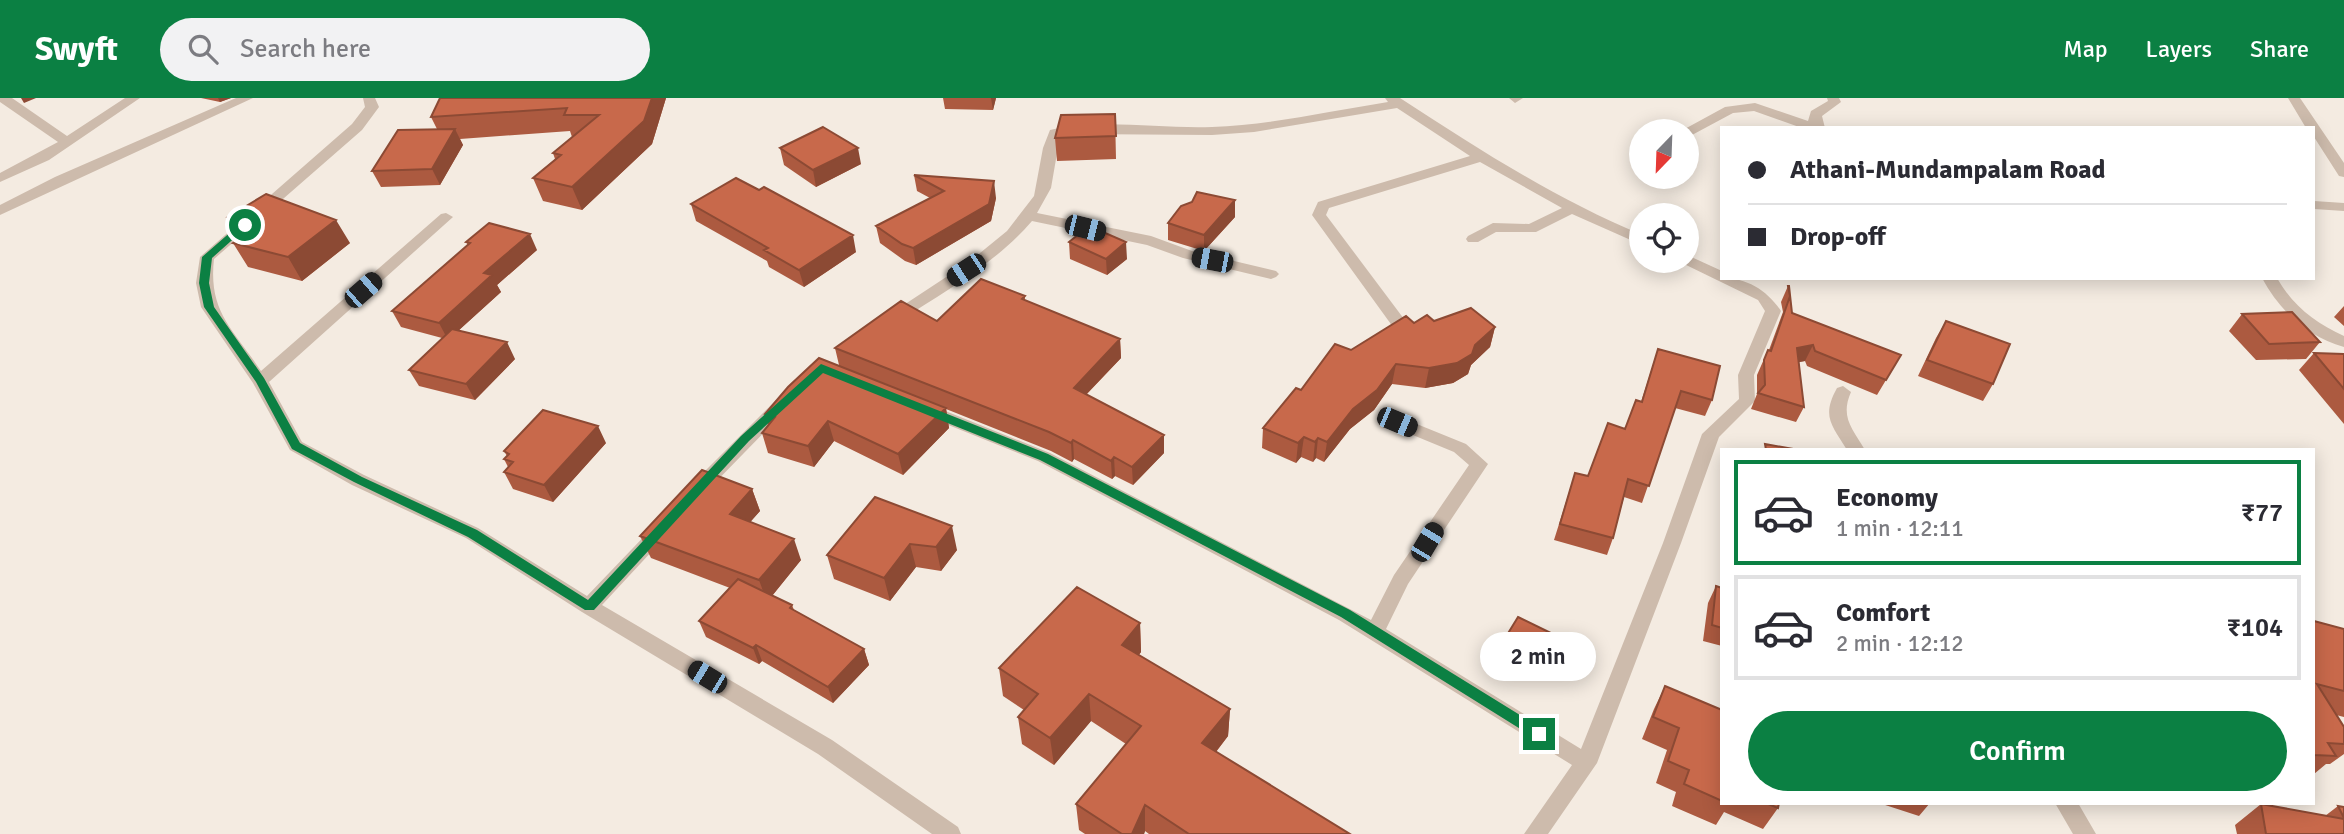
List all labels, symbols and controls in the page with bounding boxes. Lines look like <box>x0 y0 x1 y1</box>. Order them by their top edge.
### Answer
search box <box>160 18 650 81</box>
text: Swyft <box>35 29 118 70</box>
icon: search <box>184 30 222 68</box>
text: Search here <box>240 33 371 65</box>
text: Map <box>2063 34 2108 64</box>
text: Layers <box>2146 34 2212 64</box>
text: Share <box>2250 34 2309 64</box>
north arrow <box>1629 119 1699 189</box>
map controls <box>1629 119 1699 273</box>
text: Athani-Mundampalam Road <box>1790 154 2106 186</box>
button: locate <box>1629 203 1699 273</box>
route start <box>229 209 261 241</box>
car <box>1063 213 1108 243</box>
text: Drop-off <box>1790 221 1886 253</box>
car <box>1190 246 1235 274</box>
car <box>943 250 990 290</box>
car <box>341 268 386 312</box>
car <box>1374 404 1421 440</box>
icon: car <box>1752 481 1815 544</box>
text: Economy <box>1836 482 1938 514</box>
text: ₹77 <box>2241 497 2283 529</box>
text: 1 min · 12:11 <box>1836 514 1964 543</box>
car <box>1408 519 1447 565</box>
icon: car <box>1752 596 1815 659</box>
text: Comfort <box>1836 597 1930 629</box>
text: ₹104 <box>2227 612 2283 644</box>
text: 2 min · 12:12 <box>1836 629 1964 658</box>
callout: 2 min <box>1481 632 1597 682</box>
text: 2 min <box>1510 642 1566 671</box>
car <box>684 657 731 697</box>
button: Confirm <box>1748 711 2287 791</box>
route end <box>1523 718 1555 750</box>

